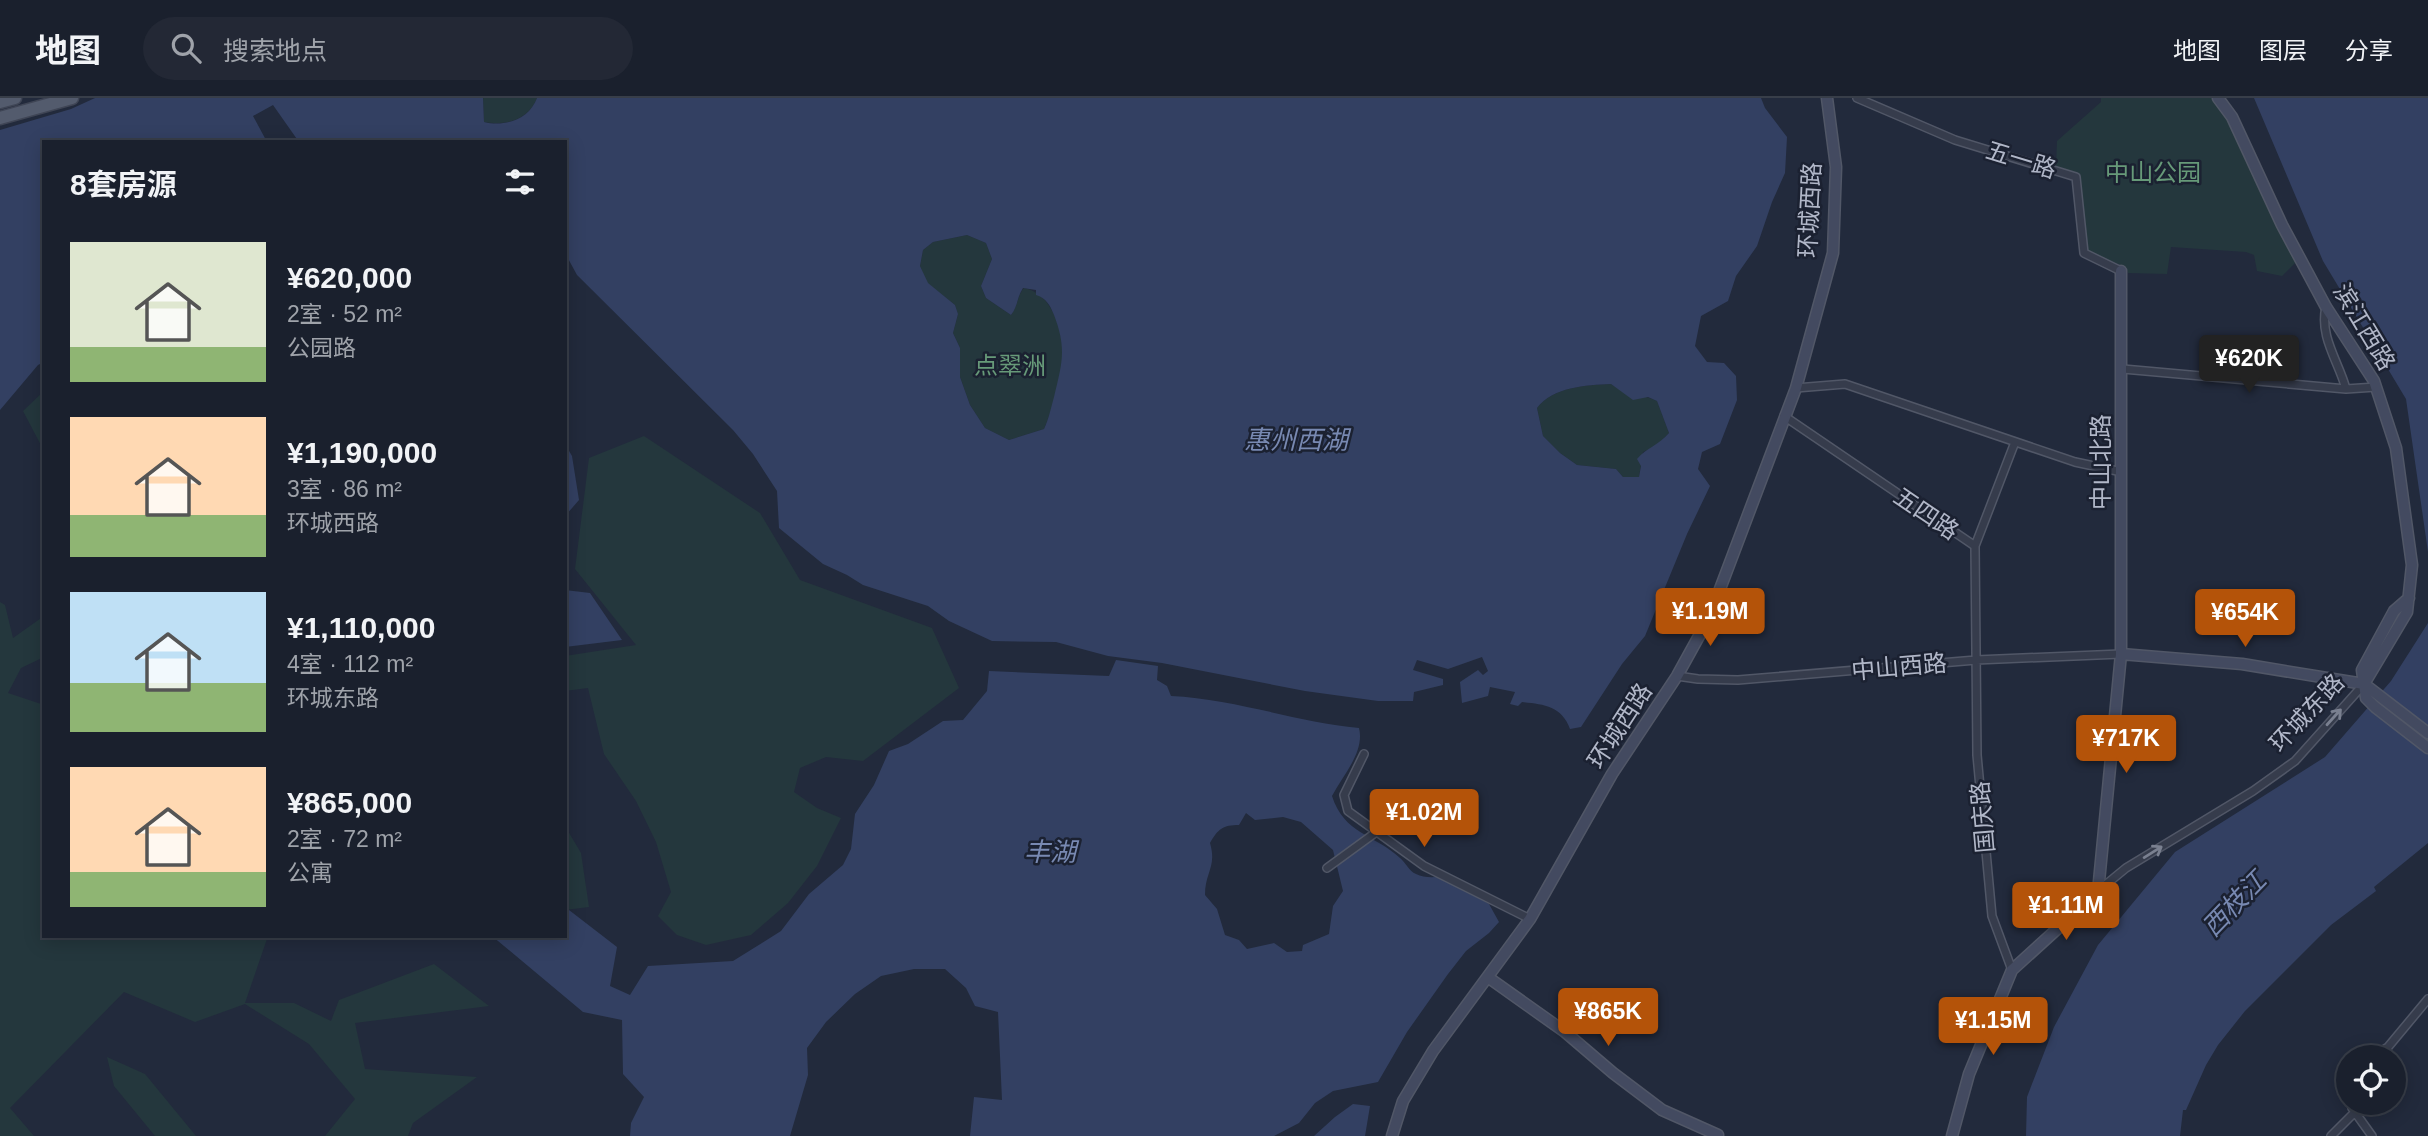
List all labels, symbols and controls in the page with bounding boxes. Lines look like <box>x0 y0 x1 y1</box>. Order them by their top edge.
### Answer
search box <box>143 17 633 80</box>
icon: search <box>167 29 205 67</box>
text: 地图 <box>35 32 101 69</box>
text: 搜索地点 <box>223 36 327 66</box>
text: 地图 <box>2173 37 2221 64</box>
text: 图层 <box>2259 37 2307 64</box>
text: 分享 <box>2345 37 2393 64</box>
street label: 五一路 <box>1983 136 2060 183</box>
park label: 中山公园 <box>2105 159 2201 186</box>
street label: 环城西路 <box>1794 161 1825 259</box>
icon: filters <box>501 163 539 201</box>
text: 8套房源 <box>70 168 177 201</box>
text: ¥620,000 <box>287 261 412 294</box>
icon: home <box>126 270 210 354</box>
street label: 滨江西路 <box>2328 279 2401 375</box>
text: 2室 · 52 m² <box>287 301 402 327</box>
text: 公园路 <box>287 335 356 361</box>
pin: ¥620K <box>2200 336 2298 395</box>
text: ¥620K <box>2215 345 2283 371</box>
park label: 点翠洲 <box>974 352 1046 379</box>
street label: 中山北路 <box>2087 414 2114 510</box>
water label: 惠州西湖 <box>1244 425 1352 455</box>
text: ¥1,190,000 <box>287 436 437 469</box>
icon: home <box>126 445 210 529</box>
text: 3室 · 86 m² <box>287 476 402 502</box>
street label: 五四路 <box>1889 482 1964 545</box>
text: 环城西路 <box>287 510 379 536</box>
pin: ¥1.19M <box>1653 588 1767 648</box>
pin: ¥654K <box>2196 589 2294 649</box>
text: ¥1.19M <box>1672 598 1748 624</box>
text: ¥654K <box>2211 599 2279 625</box>
text: ¥1,110,000 <box>287 611 436 644</box>
icon: home <box>126 620 210 704</box>
street label: 中山西路 <box>1850 649 1948 684</box>
text: 4室 · 112 m² <box>287 651 413 677</box>
street label: 环城东路 <box>2264 668 2349 757</box>
street label: 环城西路 <box>1582 678 1657 773</box>
text: 环城东路 <box>287 685 379 711</box>
one-way arrow <box>2326 709 2342 727</box>
pin: ¥717K <box>2077 716 2175 775</box>
text: ¥717K <box>2092 725 2160 751</box>
street label: 国庆路 <box>1966 780 1999 854</box>
text: ¥865,000 <box>287 786 412 819</box>
pin: ¥1.02M <box>1367 790 1481 849</box>
icon: home <box>126 795 210 879</box>
text: ¥1.02M <box>1386 799 1462 825</box>
text: 2室 · 72 m² <box>287 826 402 852</box>
water label: 丰湖 <box>1024 837 1080 867</box>
one-way arrow <box>2142 844 2162 858</box>
text: 公寓 <box>287 860 333 886</box>
water label: 西枝江 <box>2196 863 2274 942</box>
pin: ¥1.11M <box>2009 882 2123 942</box>
text: ¥1.11M <box>2028 892 2104 918</box>
pin: ¥865K <box>1559 988 1657 1048</box>
text: ¥865K <box>1574 998 1642 1024</box>
pin: ¥1.15M <box>1936 998 2050 1057</box>
text: ¥1.15M <box>1955 1007 2031 1033</box>
map controls <box>2336 1045 2406 1115</box>
button: locate <box>2336 1045 2406 1115</box>

